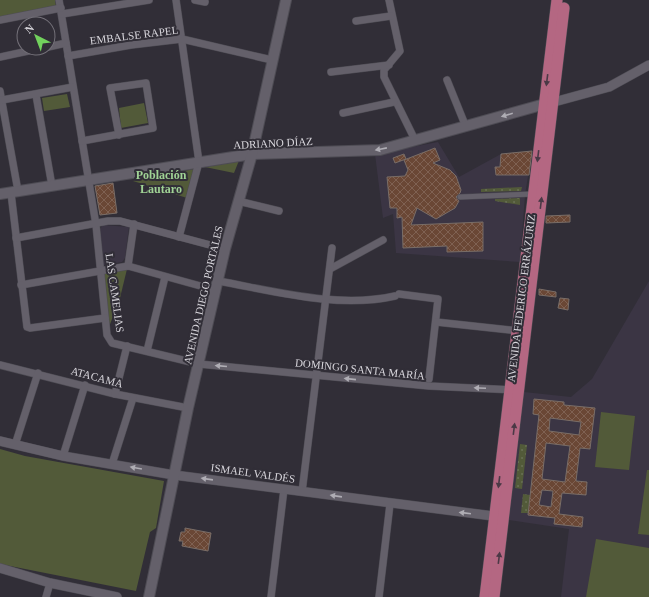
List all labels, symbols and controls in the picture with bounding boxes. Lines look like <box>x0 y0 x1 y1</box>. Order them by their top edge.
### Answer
north arrow <box>16 16 56 56</box>
text: N <box>22 21 36 36</box>
street label: EMBALSE RAPEL <box>89 24 179 46</box>
one-way arrow <box>544 74 550 86</box>
one-way arrow <box>500 112 512 118</box>
street label: ADRIANO DÍAZ <box>233 135 313 151</box>
one-way arrow <box>375 146 387 152</box>
one-way arrow <box>535 149 541 162</box>
district label: Población Lautaro <box>136 168 187 196</box>
one-way arrow <box>538 197 545 209</box>
street label: AVENIDA FEDERICO ERRÁZURIZ <box>505 213 537 383</box>
street label: AVENIDA DIEGO PORTALES <box>181 225 225 365</box>
street label: LAS CAMELIAS <box>104 253 126 333</box>
street label: DOMINGO SANTA MARÍA <box>294 356 426 382</box>
one-way arrow <box>215 363 227 370</box>
street label: ATACAMA <box>70 364 124 390</box>
one-way arrow <box>344 375 356 382</box>
one-way arrow <box>474 385 486 392</box>
one-way arrow <box>511 423 518 435</box>
street label: ISMAEL VALDÉS <box>210 461 296 485</box>
one-way arrow <box>130 465 142 471</box>
one-way arrow <box>201 476 213 482</box>
one-way arrow <box>496 476 502 488</box>
one-way arrow <box>330 493 342 499</box>
one-way arrow <box>459 510 471 516</box>
one-way arrow <box>496 552 502 564</box>

